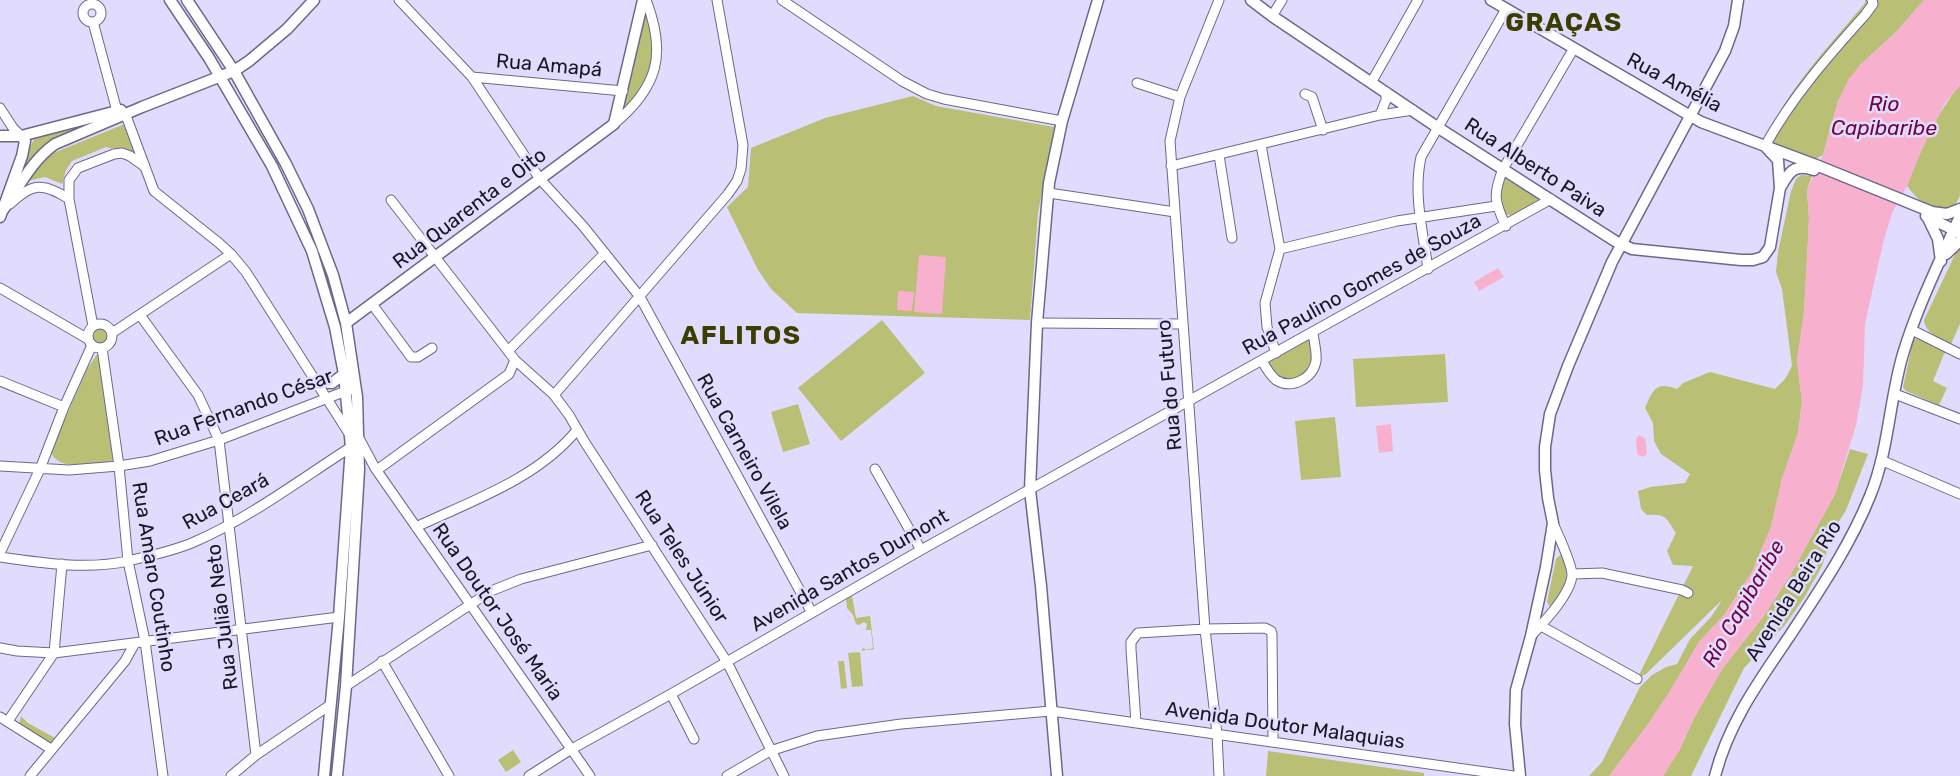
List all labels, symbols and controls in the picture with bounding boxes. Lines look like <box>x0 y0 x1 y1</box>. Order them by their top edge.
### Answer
district label: GRAÇAS <box>1505 7 1623 39</box>
street label: Rua Amélia <box>1622 48 1726 118</box>
street label: Rua Amapá <box>495 49 603 83</box>
water label: Rio Capibaribe <box>1831 92 1937 142</box>
street label: Rua Alberto Paiva <box>1459 113 1611 223</box>
street label: Rua Quarenta e Oito <box>389 144 551 274</box>
street label: Rua Paulino Gomes de Souza <box>1238 209 1486 361</box>
street label: Rua do Futuro <box>1152 318 1188 452</box>
district label: AFLITOS <box>681 320 801 352</box>
street label: Rua Fernando César <box>151 365 337 451</box>
street label: Rua Carneiro Vilela <box>691 370 797 534</box>
street label: Rua Ceará <box>179 468 273 536</box>
street label: Rua Amaro Coutinho <box>126 480 180 674</box>
street label: Rua Teles Júnior <box>629 486 733 628</box>
street label: Avenida Santos Dumont <box>747 505 953 637</box>
street label: Avenida Beira Rio <box>1741 516 1847 666</box>
street label: Rua Doutor José Maria <box>427 519 567 705</box>
water label: Rio Capibaribe <box>1698 536 1790 672</box>
street label: Rua Julião Neto <box>202 542 244 692</box>
street label: Avenida Doutor Malaquias <box>1164 697 1406 755</box>

